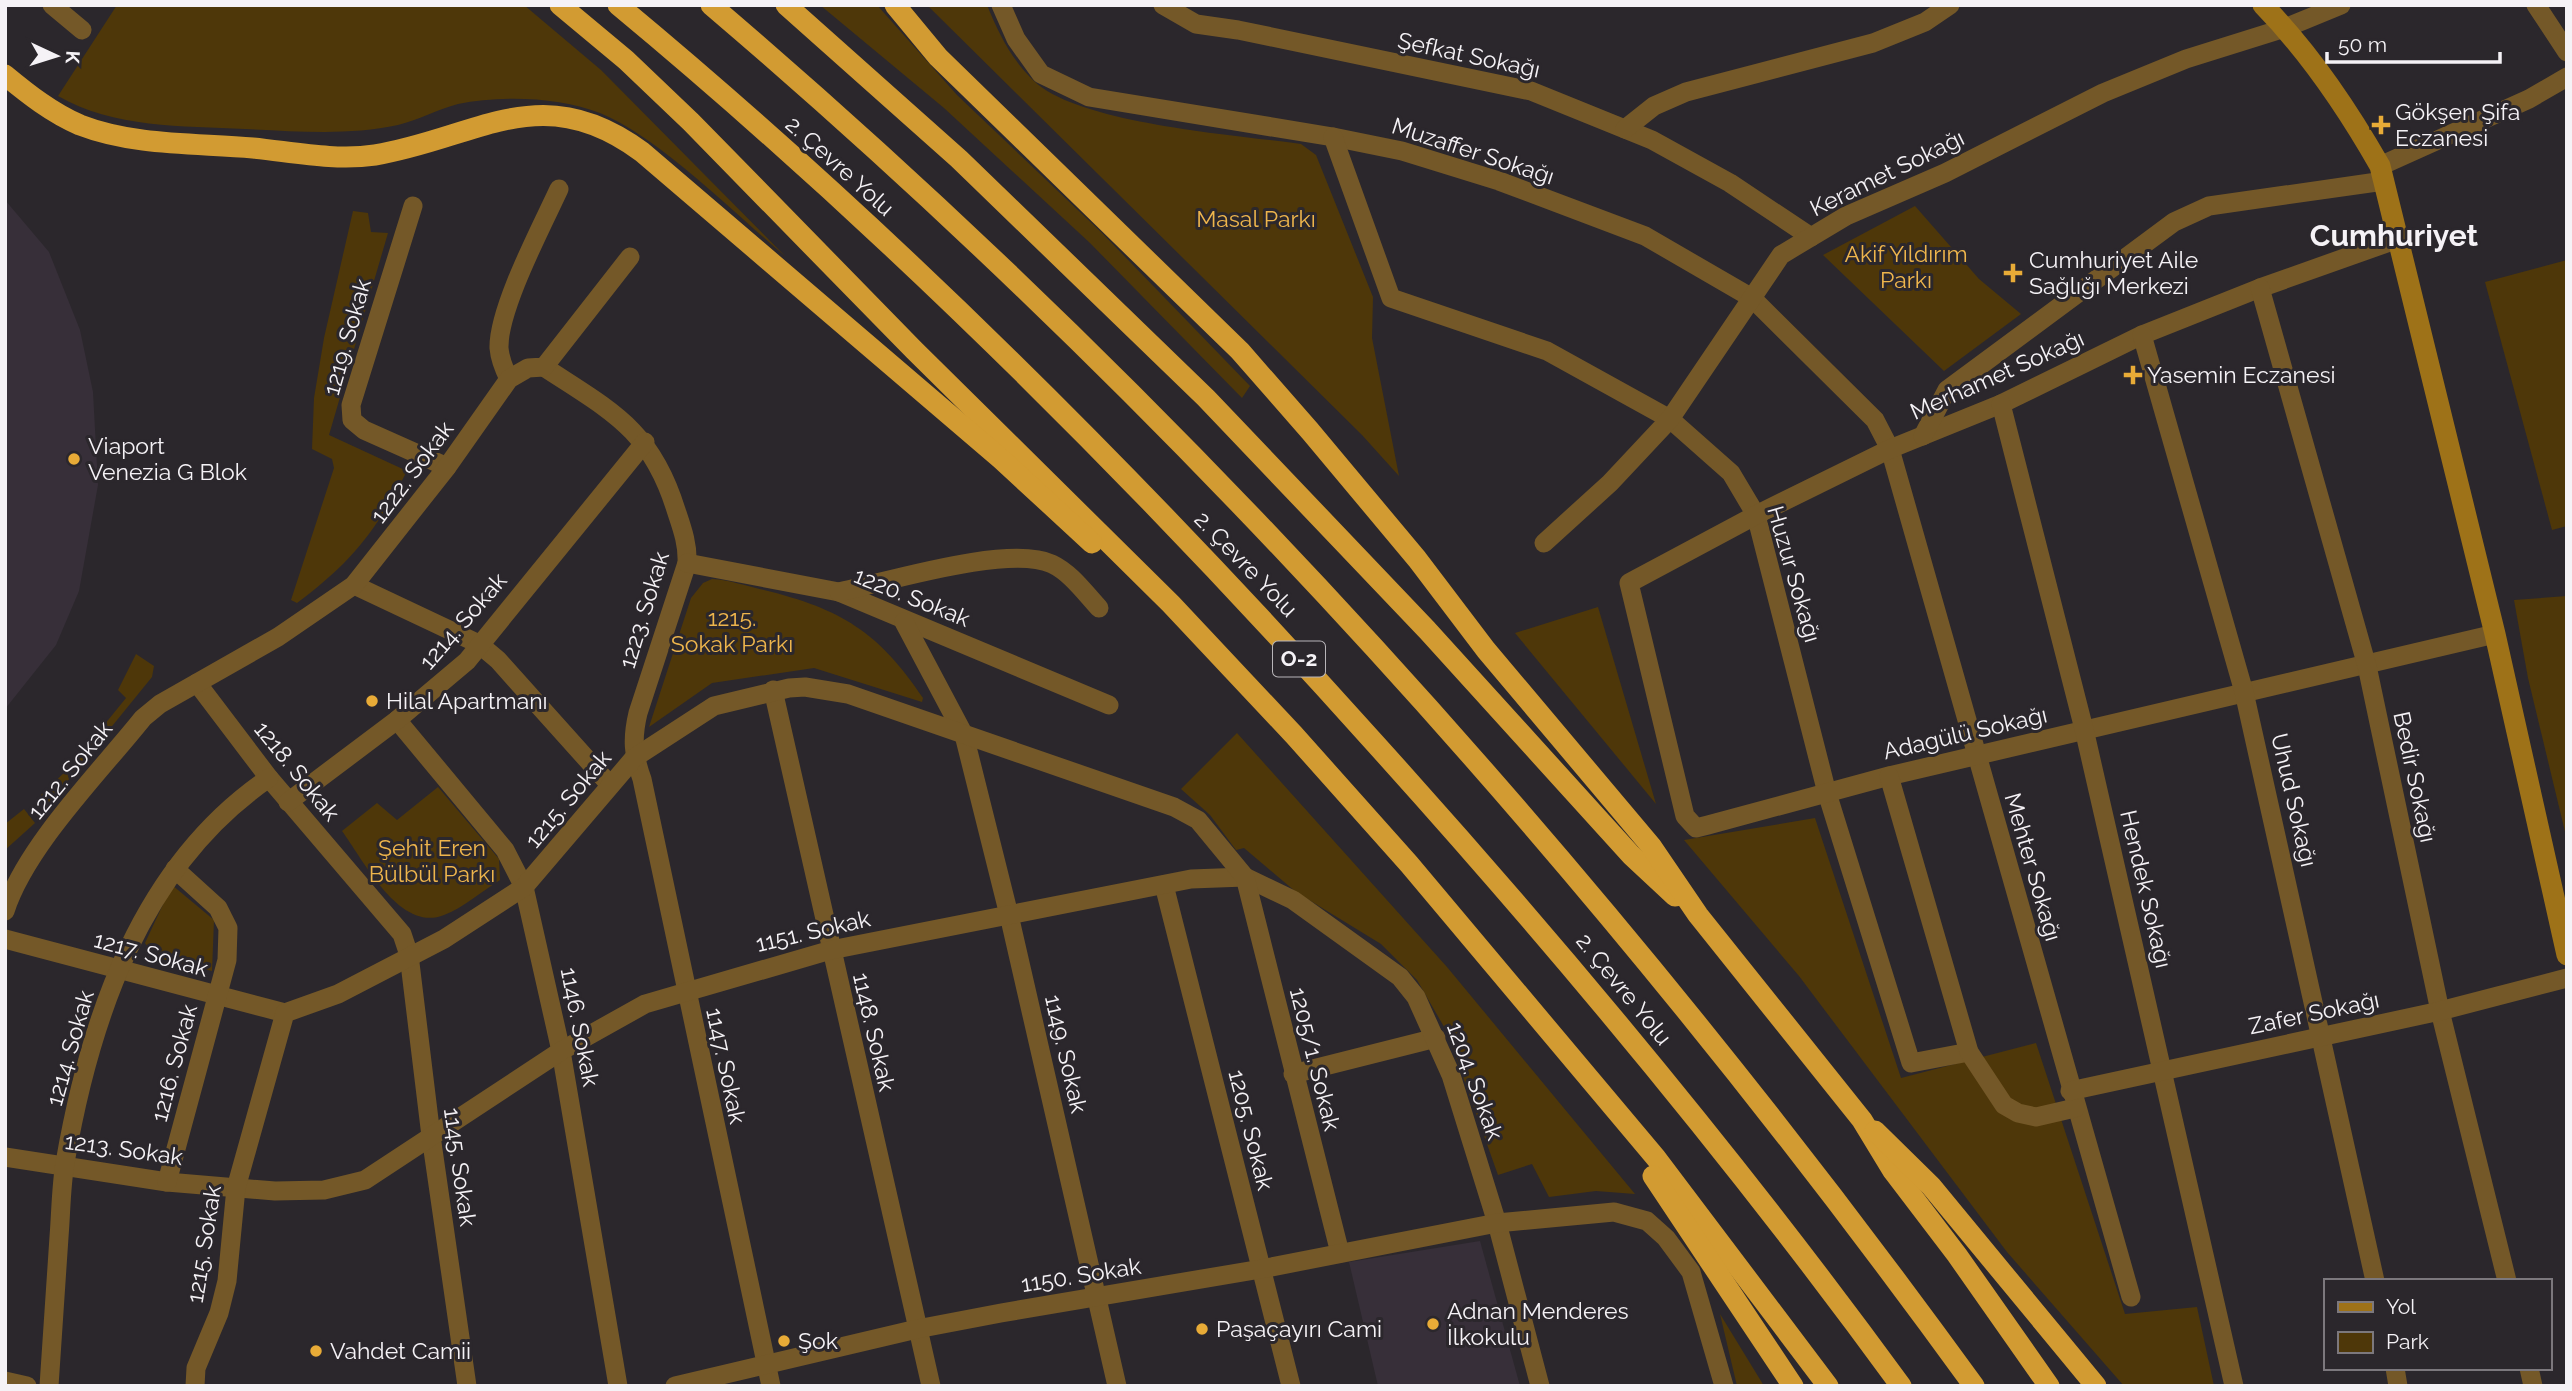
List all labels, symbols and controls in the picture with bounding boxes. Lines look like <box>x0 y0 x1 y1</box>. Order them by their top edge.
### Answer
north arrow <box>21 21 91 91</box>
scale bar <box>2327 21 2500 65</box>
street label: Şefkat Sokağı <box>1396 26 1543 83</box>
text: 50 m <box>2338 32 2387 57</box>
text: K <box>62 50 84 65</box>
place label: Gökşen Şifa Eczanesi <box>2395 98 2520 151</box>
street label: 2. Çevre Yolu <box>781 110 900 221</box>
street label: Muzaffer Sokağı <box>1389 112 1558 189</box>
marker: Gökşen Şifa Eczanesi <box>2373 117 2389 133</box>
street label: Keramet Sokağı <box>1805 124 1968 221</box>
park label: Masal Parkı <box>1196 205 1316 232</box>
district label: Cumhuriyet <box>2310 218 2479 253</box>
park label: Akif Yıldırım Parkı <box>1844 240 1968 293</box>
place label: Cumhuriyet Aile Sağlığı Merkezi <box>2029 246 2198 299</box>
marker: Cumhuriyet Aile Sağlığı Merkezi <box>2003 263 2023 283</box>
street label: 1219. Sokak <box>317 276 376 398</box>
street label: Merhamet Sokağı <box>1906 324 2088 425</box>
place label: Yasemin Eczanesi <box>2147 361 2336 388</box>
marker: Yasemin Eczanesi <box>2125 367 2141 383</box>
street label: 1222. Sokak <box>365 415 459 528</box>
place label: Viaport Venezia G Blok <box>88 432 247 485</box>
marker: Viaport Venezia G Blok <box>66 451 82 467</box>
street label: Huzur Sokağı <box>1762 503 1827 645</box>
street label: 2. Çevre Yolu <box>1189 505 1303 622</box>
street label: 1223. Sokak <box>613 548 674 672</box>
street label: 1220. Sokak <box>850 561 974 632</box>
street label: 1214. Sokak <box>413 567 512 674</box>
park label: 1215. Sokak Parkı <box>671 604 793 657</box>
road number: O-2 <box>1273 642 1325 676</box>
place label: Hilal Apartmanı <box>386 687 548 714</box>
marker: Hilal Apartmanı <box>364 693 380 709</box>
street label: Adagülü Sokağı <box>1880 701 2049 764</box>
street label: Bedir Sokağı <box>2388 709 2443 845</box>
street label: 1212. Sokak <box>22 715 117 824</box>
street label: 1218. Sokak <box>249 716 346 826</box>
street label: Uhud Sokağı <box>2266 731 2323 869</box>
street label: 1215. Sokak <box>519 744 616 853</box>
street label: Mehter Sokağı <box>1999 790 2068 944</box>
street label: Hendek Sokağı <box>2115 807 2178 970</box>
park label: Şehit Eren Bülbül Parkı <box>369 834 495 887</box>
street label: 1151. Sokak <box>753 904 873 957</box>
street label: 1217. Sokak <box>91 925 211 982</box>
street label: 2. Çevre Yolu <box>1571 927 1678 1050</box>
street label: 1146. Sokak <box>556 965 605 1089</box>
street label: 1148. Sokak <box>848 970 901 1094</box>
street label: 1205/1. Sokak <box>1285 985 1346 1133</box>
street label: Zafer Sokağı <box>2246 986 2382 1039</box>
street label: 1214. Sokak <box>40 987 99 1109</box>
street label: 1149. Sokak <box>1040 992 1093 1116</box>
street label: 1216. Sokak <box>145 1001 202 1124</box>
street label: 1147. Sokak <box>701 1006 752 1126</box>
street label: 1204. Sokak <box>1442 1018 1509 1143</box>
street label: 1205. Sokak <box>1223 1067 1279 1193</box>
street label: 1145. Sokak <box>439 1106 482 1228</box>
street label: 1213. Sokak <box>63 1127 185 1170</box>
street label: 1215. Sokak <box>181 1183 226 1305</box>
street label: 1150. Sokak <box>1019 1252 1143 1297</box>
legend <box>2324 1279 2551 1370</box>
text: Yol <box>2386 1294 2416 1319</box>
place label: Adnan Menderes İlkokulu <box>1447 1297 1629 1350</box>
place label: Paşaçayırı Cami <box>1216 1315 1382 1342</box>
marker: Adnan Menderes İlkokulu <box>1425 1316 1441 1332</box>
marker: Paşaçayırı Cami <box>1194 1321 1210 1337</box>
place label: Şok <box>798 1327 838 1354</box>
text: Park <box>2386 1329 2429 1354</box>
marker: Şok <box>776 1333 792 1349</box>
place label: Vahdet Camii <box>330 1337 471 1364</box>
marker: Vahdet Camii <box>308 1343 324 1359</box>

